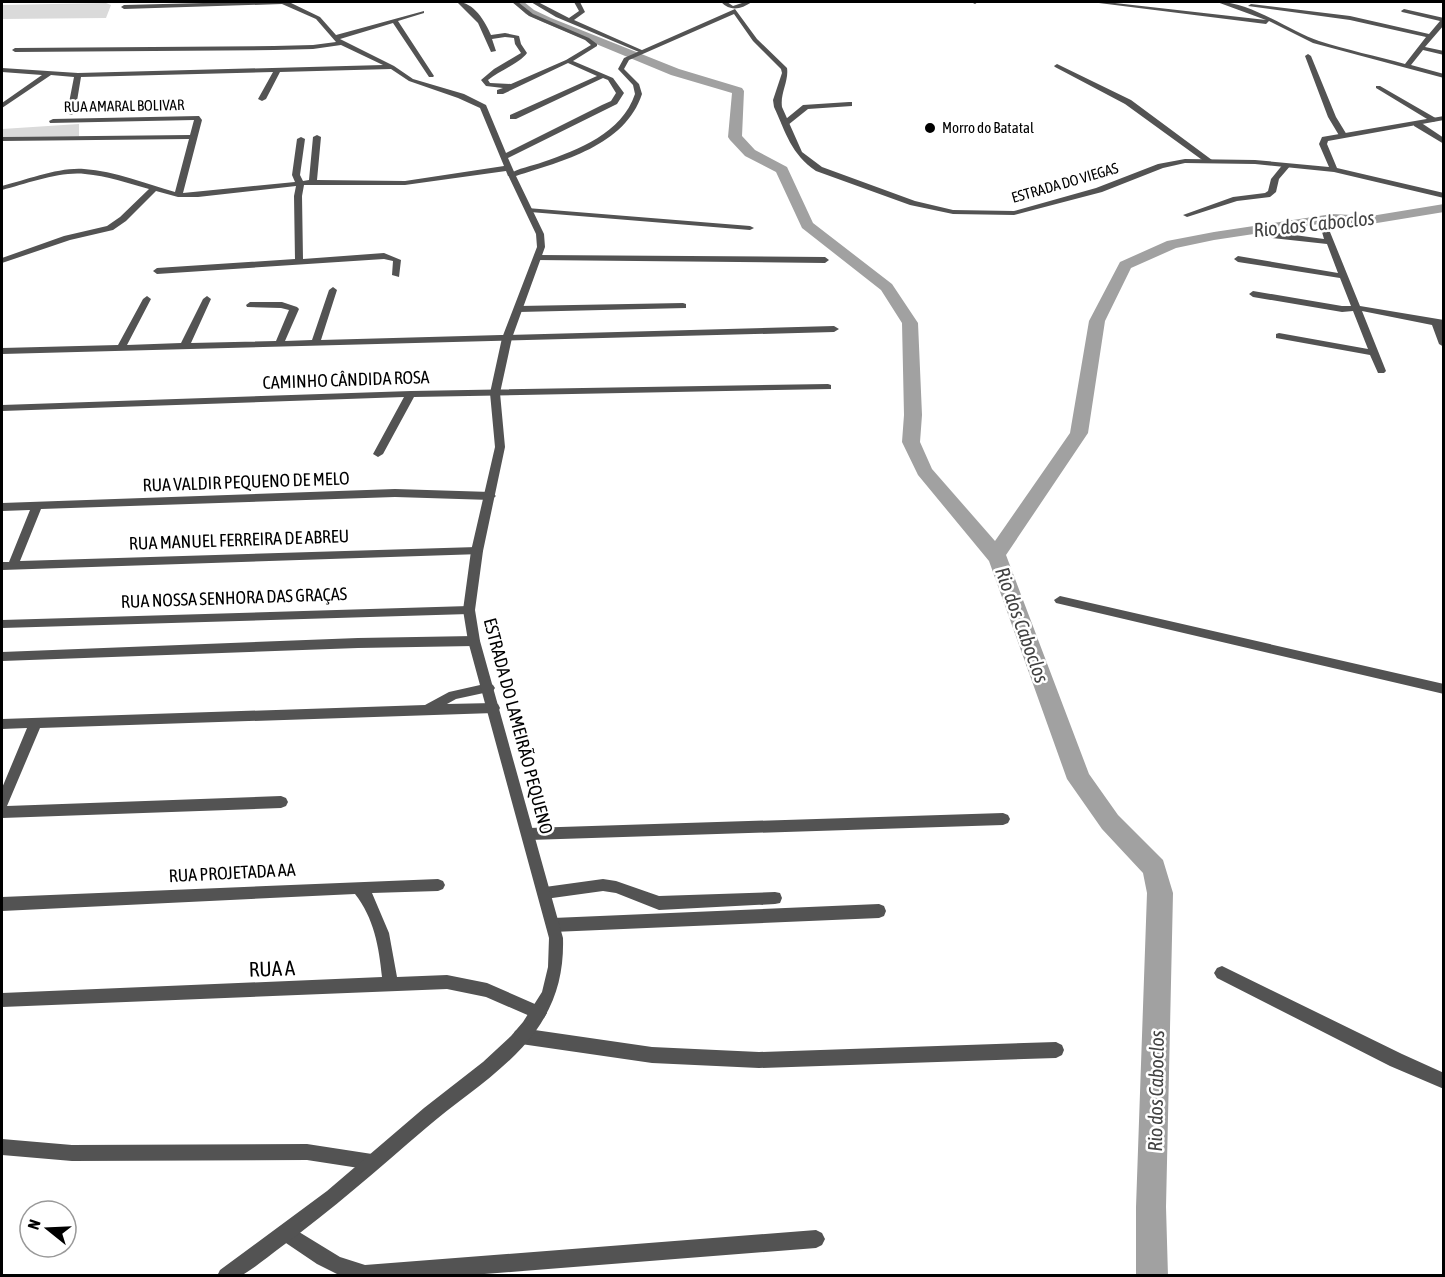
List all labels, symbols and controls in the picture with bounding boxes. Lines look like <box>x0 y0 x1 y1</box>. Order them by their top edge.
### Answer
street label: RUA AMARAL BOLIVAR <box>64 96 185 115</box>
place label: Morro do Batatal <box>942 119 1034 136</box>
marker: Morro do Batatal <box>923 121 937 135</box>
street label: ESTRADA DO VIEGAS <box>1009 159 1120 206</box>
water label: Rio dos Caboclos <box>1252 206 1376 241</box>
street label: CAMINHO CÂNDIDA ROSA <box>262 366 430 393</box>
street label: RUA VALDIR PEQUENO DE MELO <box>142 467 350 496</box>
street label: RUA MANUEL FERREIRA DE ABREU <box>128 525 350 554</box>
water label: Rio dos Caboclos <box>991 564 1054 686</box>
street label: RUA NOSSA SENHORA DAS GRAÇAS <box>121 583 348 612</box>
street label: ESTRADA DO LAMEIRÃO PEQUENO <box>480 616 557 836</box>
street label: RUA PROJETADA AA <box>168 859 296 886</box>
street label: RUA A <box>248 955 296 981</box>
water label: Rio dos Caboclos <box>1143 1030 1168 1152</box>
north arrow <box>18 1199 78 1259</box>
text: N <box>24 1217 44 1232</box>

